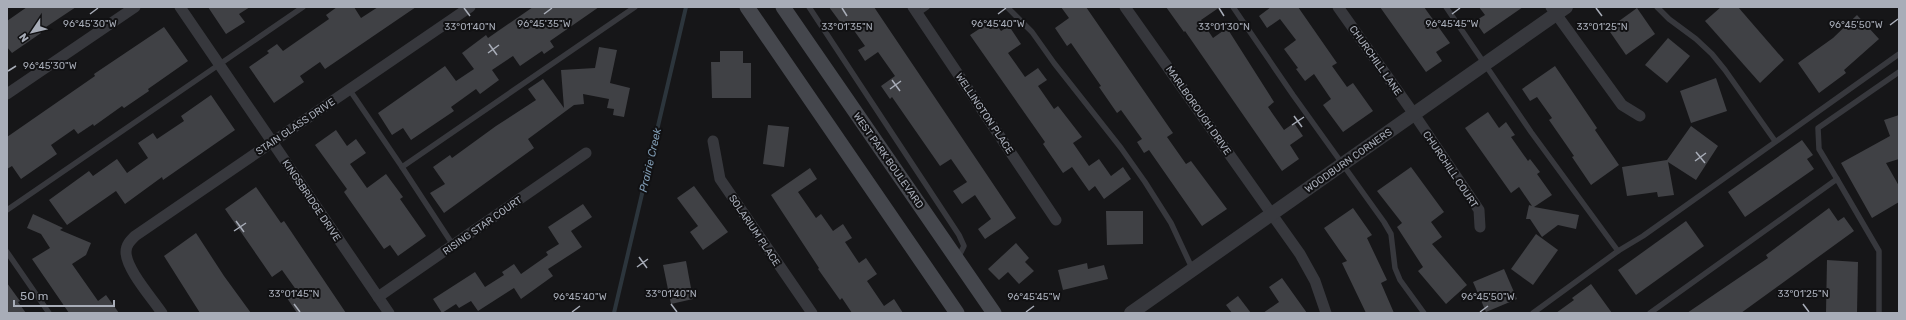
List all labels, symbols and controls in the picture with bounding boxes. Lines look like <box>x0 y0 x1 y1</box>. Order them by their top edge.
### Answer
north arrow <box>12 12 52 52</box>
text: 96°45'30"W <box>63 18 117 30</box>
text: 96°45'35"W <box>517 18 571 30</box>
text: 96°45'40"W <box>971 18 1025 30</box>
text: 96°45'45"W <box>1425 18 1479 30</box>
text: 96°45'50"W <box>1829 19 1883 31</box>
text: 33°01'40"N <box>444 21 496 33</box>
text: 33°01'35"N <box>821 21 873 33</box>
text: 33°01'30"N <box>1198 21 1250 33</box>
text: 33°01'25"N <box>1576 21 1628 33</box>
street label: CHURCHILL LANE <box>1347 23 1404 98</box>
text: N <box>17 30 32 44</box>
text: 96°45'30"W <box>23 60 77 72</box>
street label: MARLBOROUGH DRIVE <box>1163 64 1233 157</box>
street label: WELLINGTON PLACE <box>953 71 1016 156</box>
street label: STAIN GLASS DRIVE <box>254 96 337 158</box>
street label: WEST PARK BOULEVARD <box>851 110 926 211</box>
water label: Prairie Creek <box>637 126 664 194</box>
street label: WOODBURN CORNERS <box>1303 126 1395 195</box>
street label: CHURCHILL COURT <box>1420 129 1480 210</box>
street label: KINGSBRIDGE DRIVE <box>279 158 343 244</box>
street label: SOLARIUM PLACE <box>726 193 782 268</box>
street label: RISING STAR COURT <box>441 194 525 258</box>
scale bar <box>14 282 114 308</box>
text: 33°01'45"N <box>268 288 320 300</box>
text: 33°01'40"N <box>645 288 697 300</box>
text: 33°01'25"N <box>1777 288 1829 300</box>
text: 50 m <box>20 289 48 303</box>
text: 96°45'40"W <box>553 291 607 303</box>
text: 96°45'45"W <box>1007 291 1061 303</box>
text: 96°45'50"W <box>1461 291 1515 303</box>

